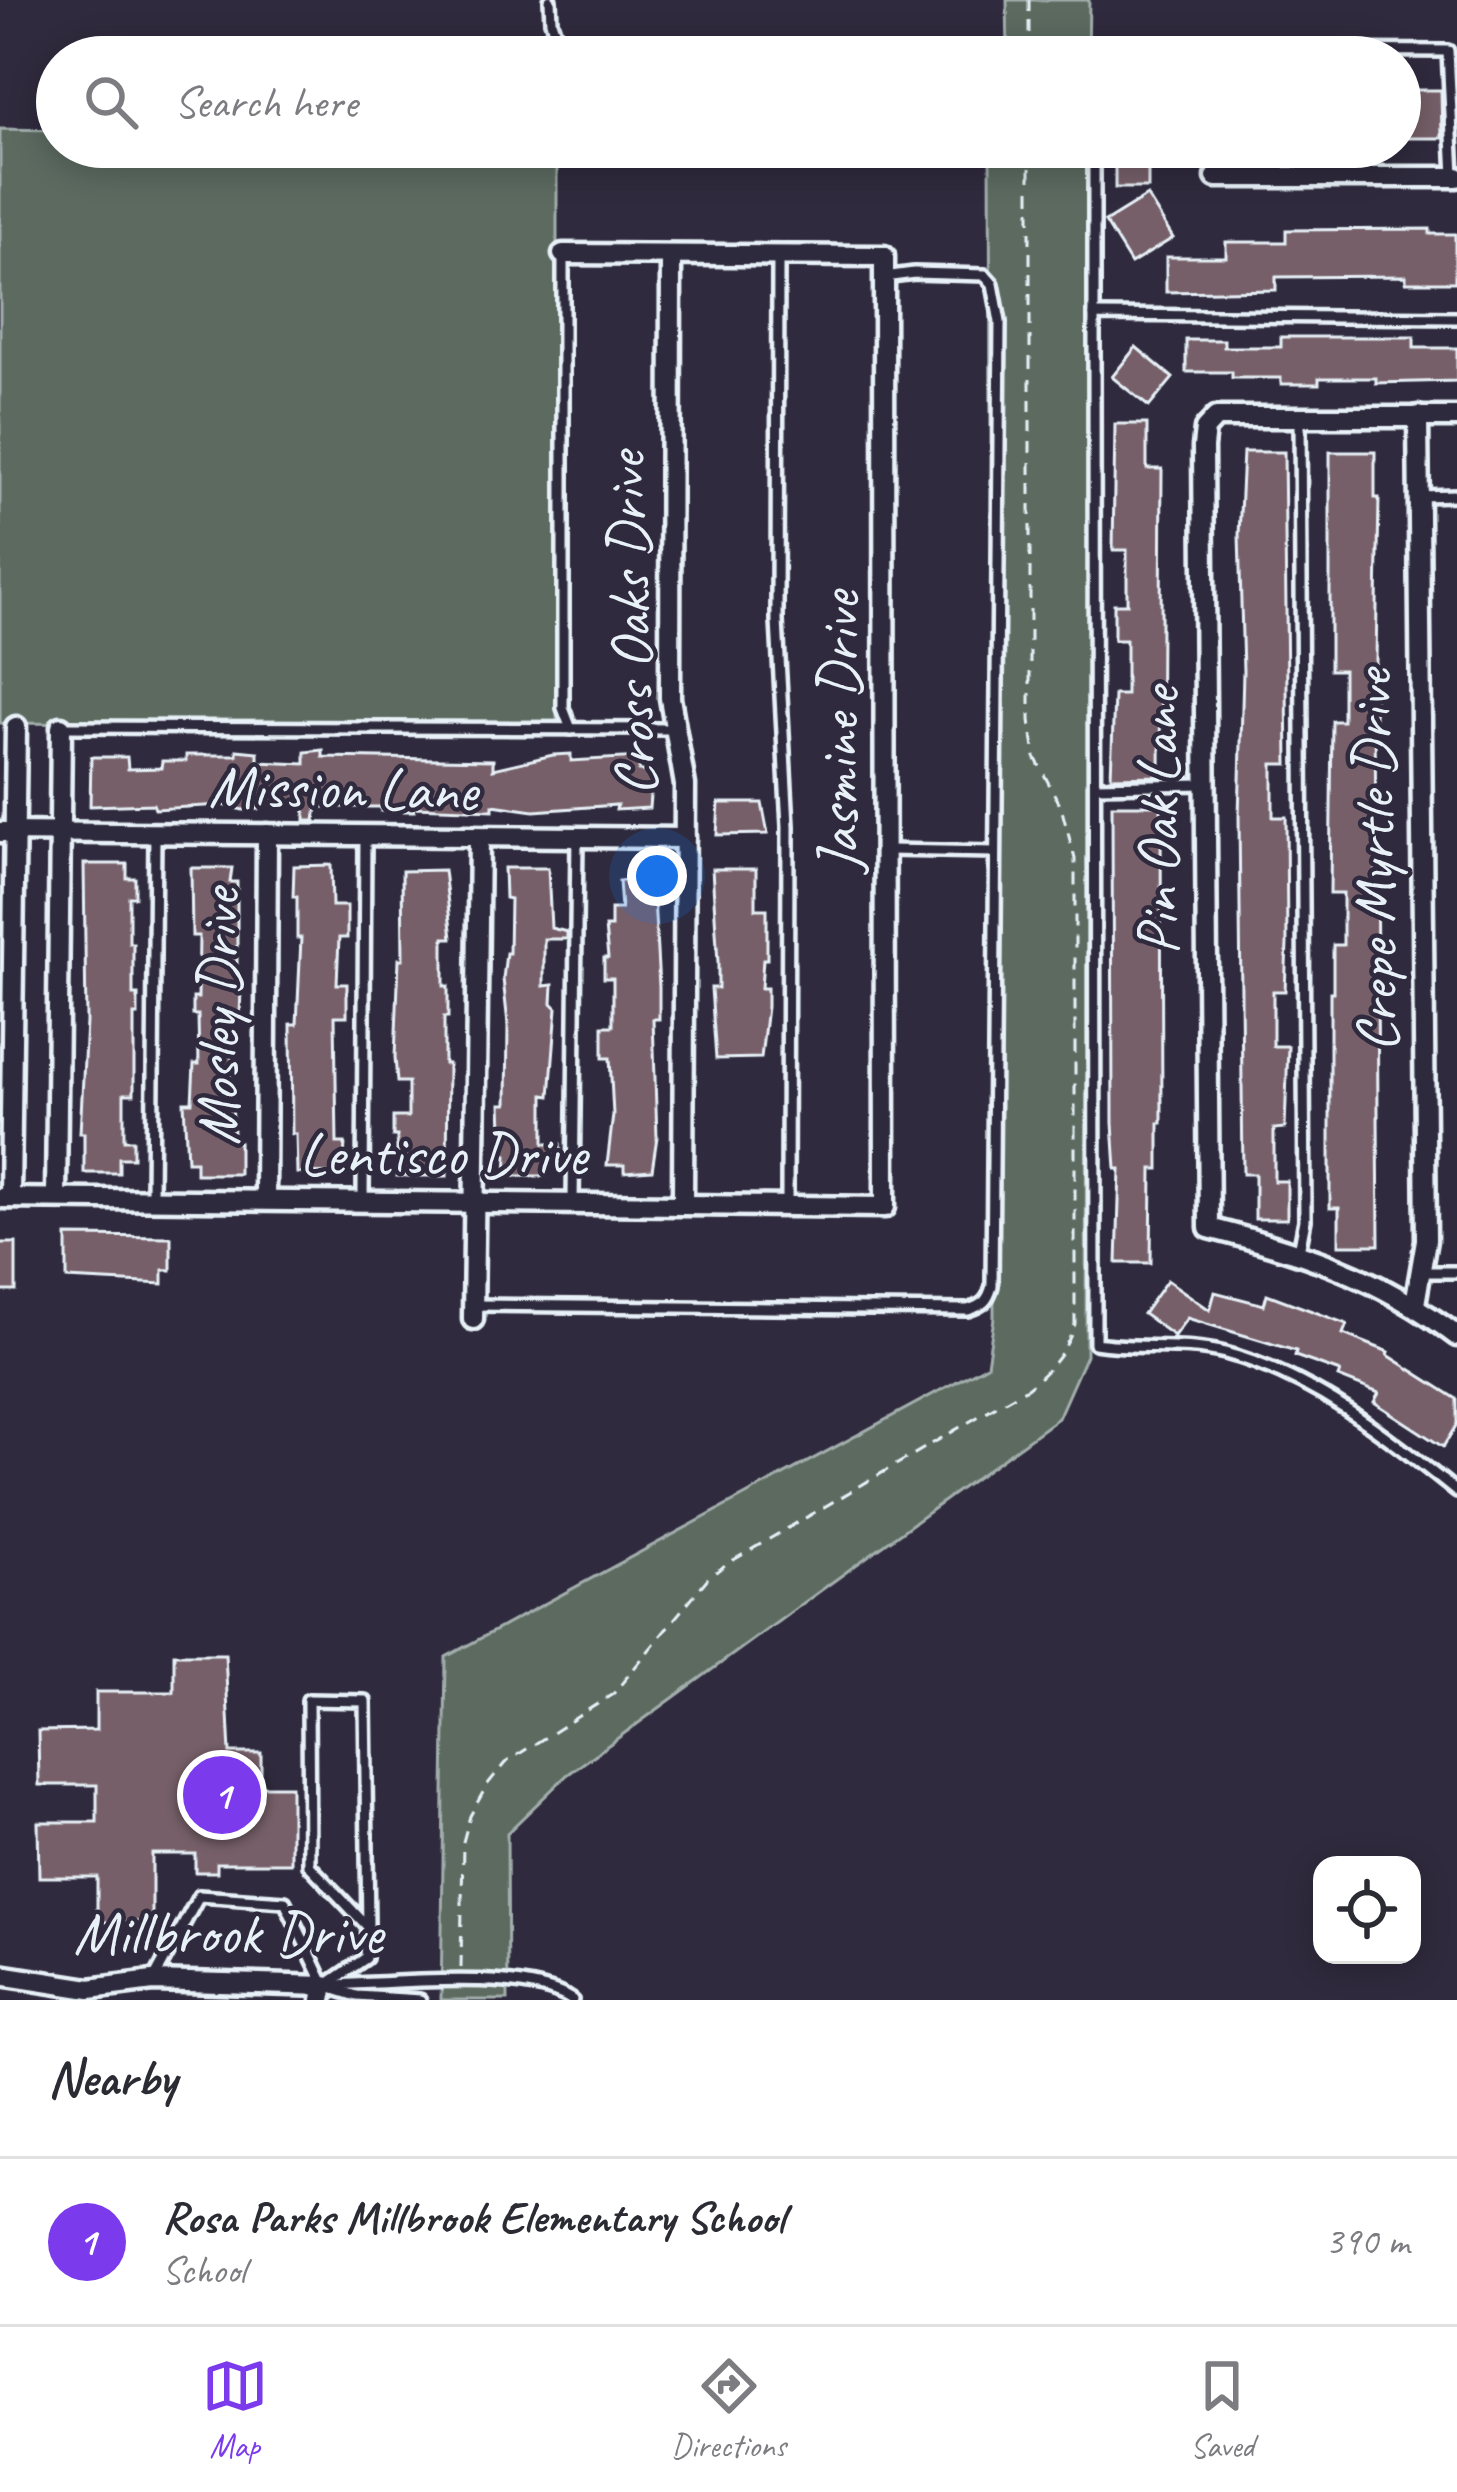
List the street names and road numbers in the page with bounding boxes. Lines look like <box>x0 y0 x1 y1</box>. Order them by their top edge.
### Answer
street label: Cross Oaks Drive <box>586 446 674 797</box>
street label: Jasmine Drive <box>800 588 876 876</box>
street label: Crepe Myrtle Drive <box>1333 665 1415 1053</box>
street label: Pin Oak Lane <box>1120 682 1196 955</box>
street label: Mission Lane <box>208 748 481 828</box>
street label: Mosley Drive <box>180 884 256 1145</box>
street label: Lentisco Drive <box>299 1116 590 1192</box>
street label: Millbrook Drive <box>73 1895 386 1971</box>

